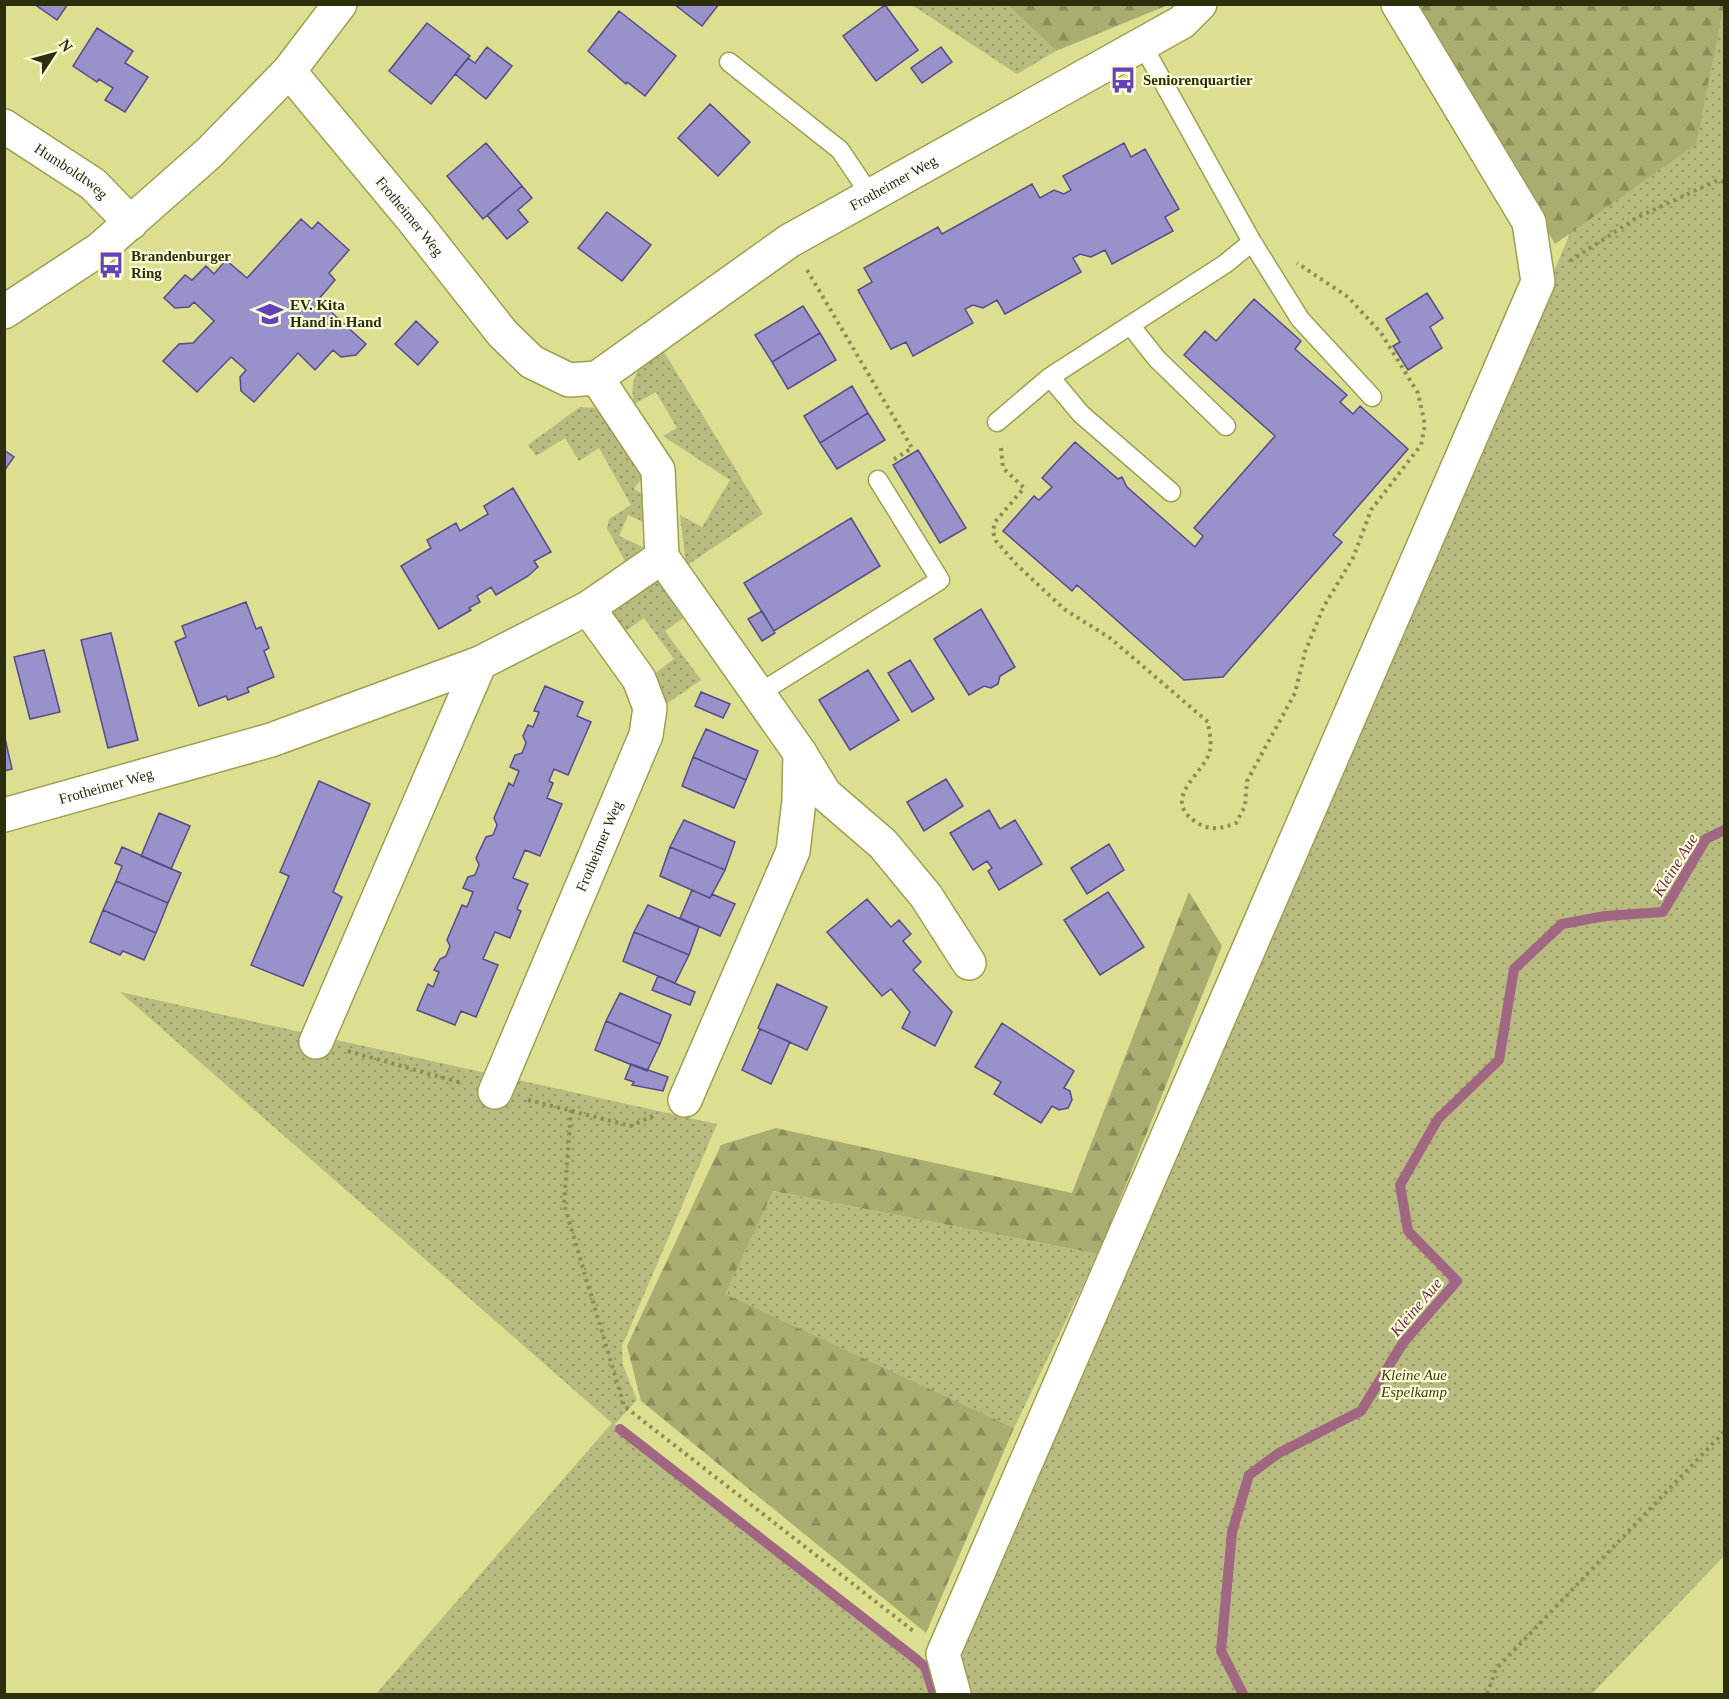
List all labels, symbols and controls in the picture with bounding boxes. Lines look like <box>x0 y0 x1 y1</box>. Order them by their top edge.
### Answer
north arrow <box>24 24 84 84</box>
text: N <box>55 36 76 56</box>
bus stop icon: Seniorenquartier <box>1108 65 1138 95</box>
place label: Seniorenquartier <box>1143 72 1253 88</box>
street label: Humboldtweg <box>32 140 111 203</box>
street label: Frotheimer Weg <box>847 152 940 214</box>
street label: Frotheimer Weg <box>373 174 447 260</box>
place label: Brandenburger Ring <box>131 248 231 281</box>
bus stop icon: Brandenburger Ring <box>96 250 126 280</box>
place label: EV. Kita Hand in Hand <box>290 297 382 330</box>
school or university icon: EV. Kita Hand in Hand <box>255 299 285 329</box>
street label: Frotheimer Weg <box>57 765 156 807</box>
street label: Frotheimer Weg <box>573 798 626 894</box>
water label: Kleine Aue <box>1649 831 1701 900</box>
water label: Kleine Aue <box>1386 1275 1445 1340</box>
park label: Kleine Aue Espelkamp <box>1380 1367 1447 1400</box>

